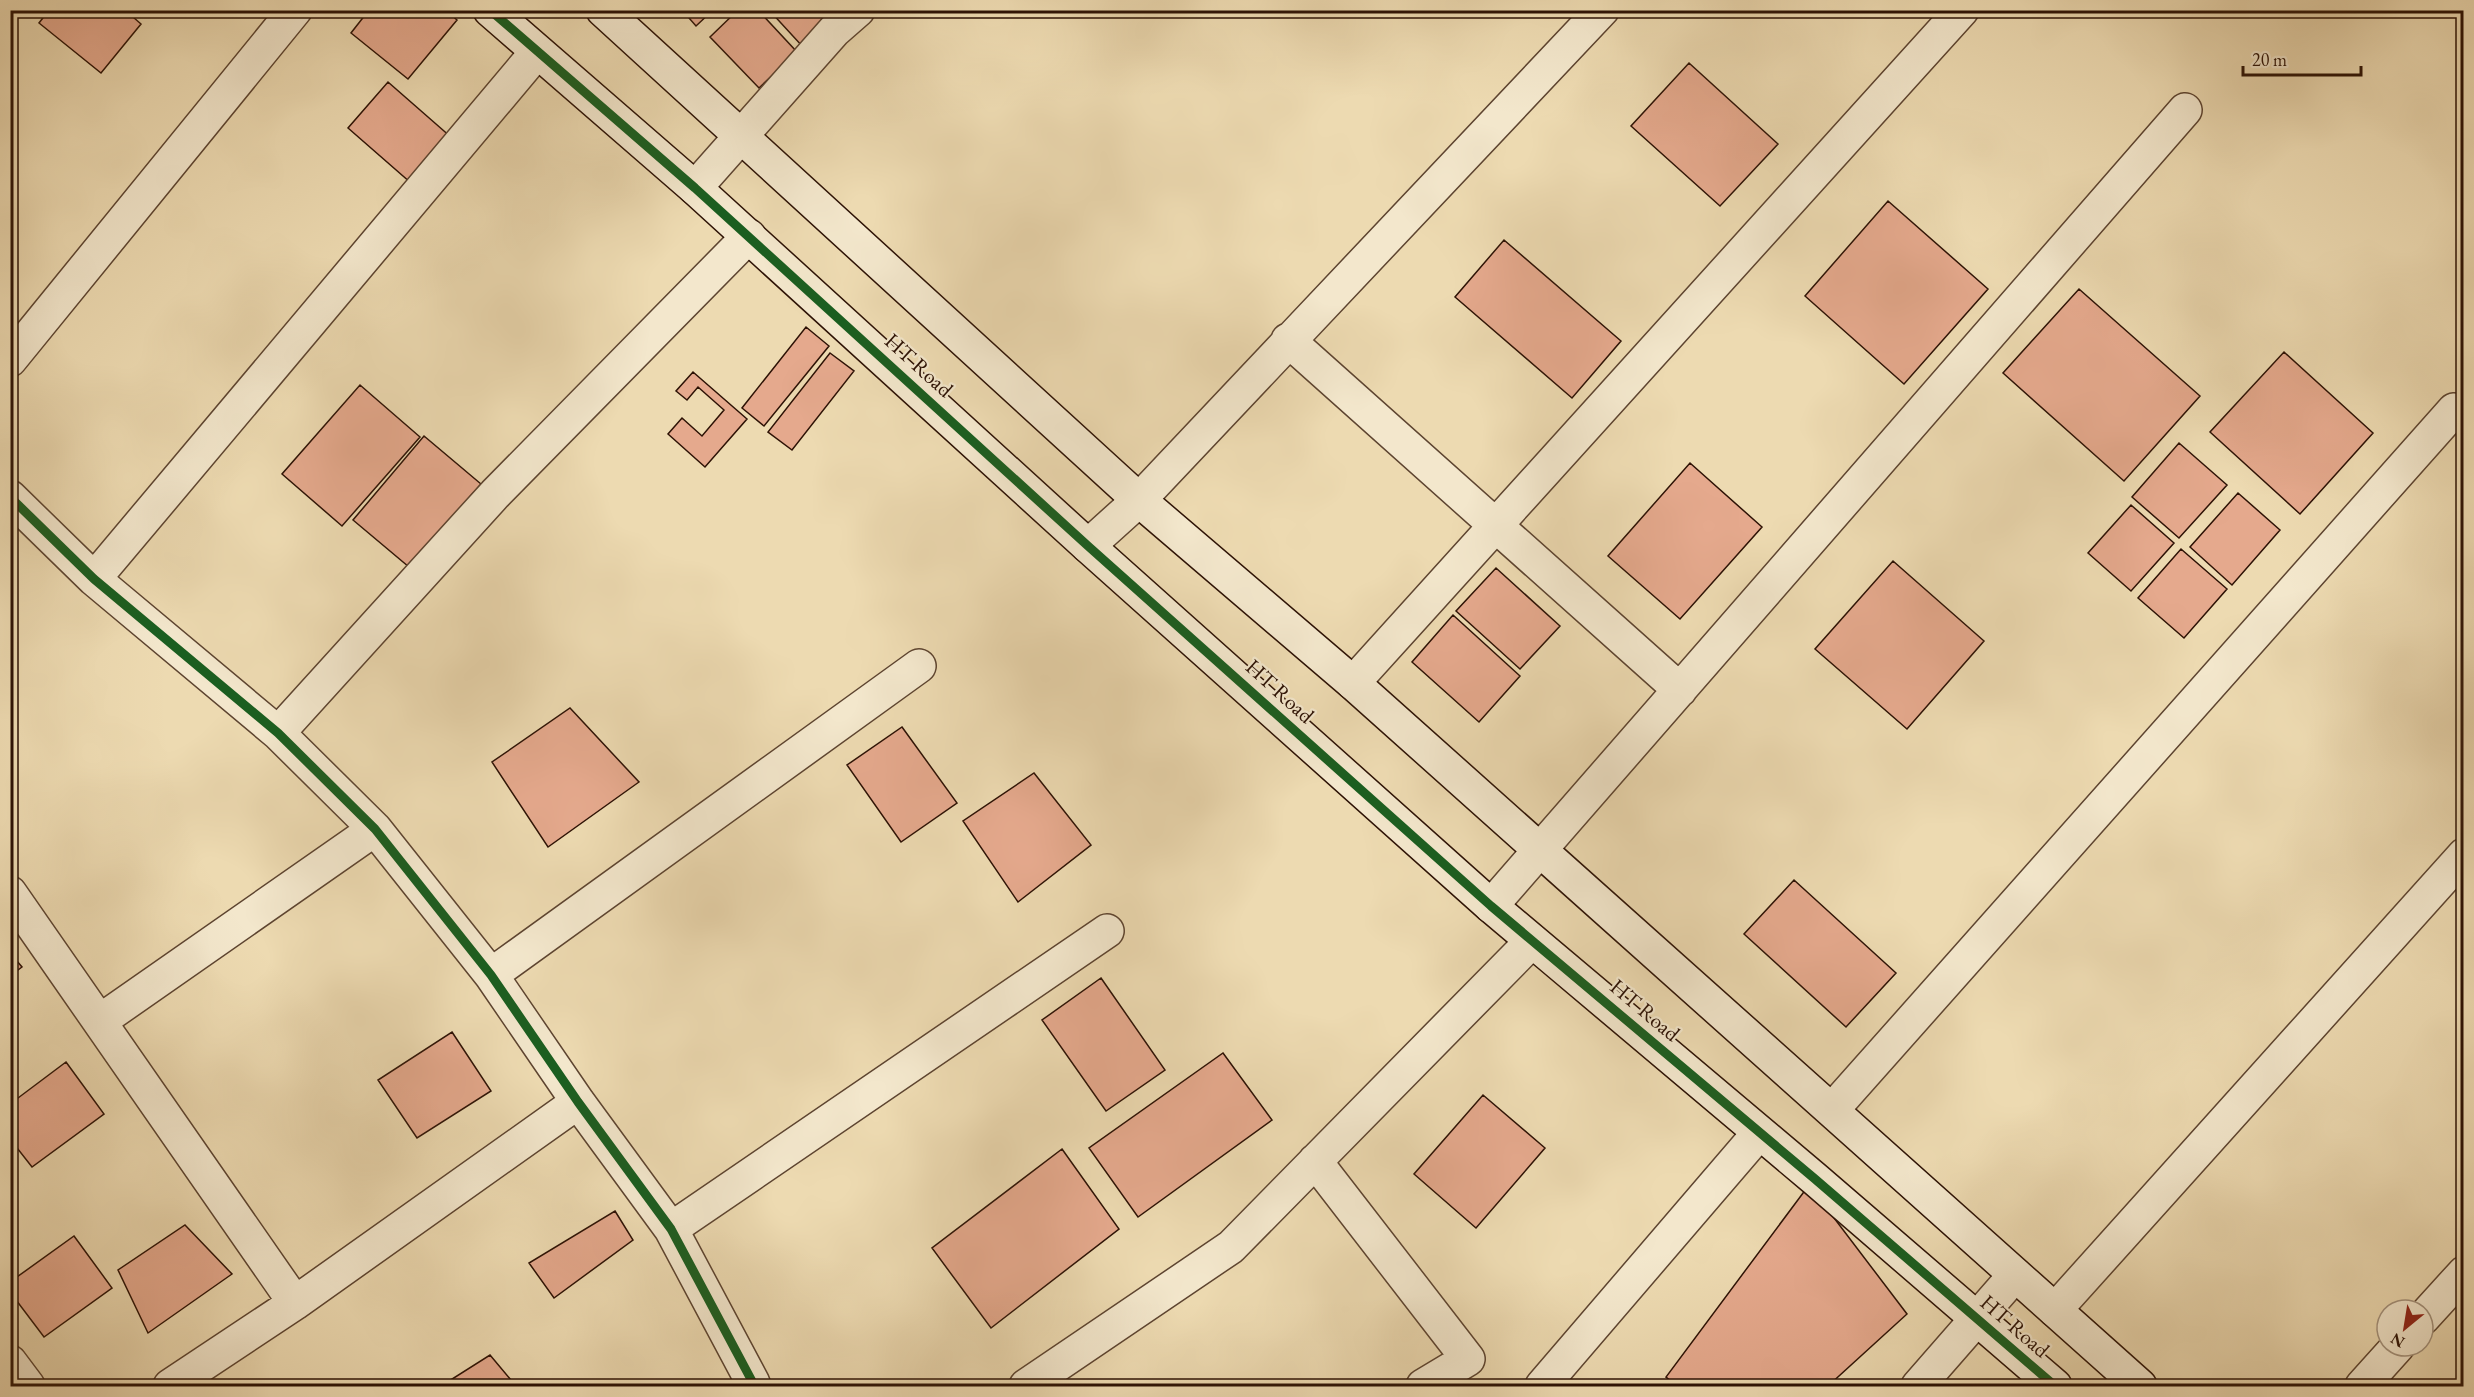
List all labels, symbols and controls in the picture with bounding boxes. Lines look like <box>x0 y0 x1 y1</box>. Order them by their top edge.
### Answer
scale bar <box>2243 39 2362 77</box>
text: 20 m <box>2252 48 2287 71</box>
street label: HT Road <box>878 326 960 404</box>
street label: HT Road <box>1239 652 1321 730</box>
street label: HT Road <box>1604 972 1687 1048</box>
street label: HT Road <box>1974 1288 2056 1365</box>
north arrow <box>2375 1298 2435 1358</box>
text: N <box>2387 1328 2409 1353</box>

